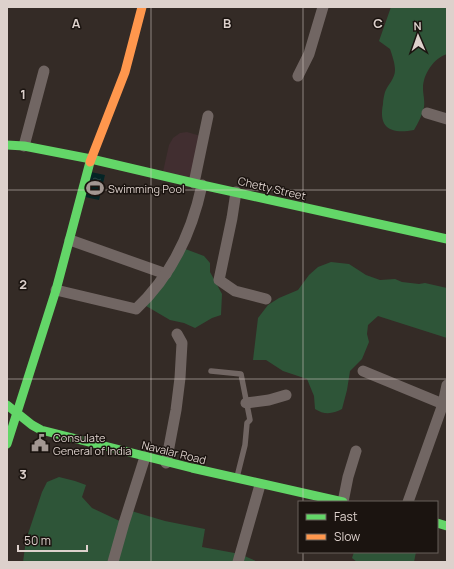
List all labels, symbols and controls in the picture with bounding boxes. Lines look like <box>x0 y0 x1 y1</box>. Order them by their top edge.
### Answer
text: A <box>72 14 81 32</box>
text: B <box>223 14 231 32</box>
text: C <box>373 14 383 32</box>
north arrow <box>398 16 438 56</box>
text: N <box>413 18 422 33</box>
text: 1 <box>20 85 26 103</box>
street label: Chetty Street <box>237 173 307 203</box>
sports icon: Swimming Pool <box>85 178 105 198</box>
place label: Swimming Pool <box>108 181 184 196</box>
text: 2 <box>19 275 27 293</box>
place label: Consulate General of India <box>53 430 131 458</box>
public building icon: Consulate General of India <box>30 433 50 453</box>
street label: Navalar Road <box>140 437 208 467</box>
text: 3 <box>19 465 27 483</box>
legend <box>298 501 438 553</box>
text: Fast <box>334 508 358 525</box>
scale bar <box>18 527 87 553</box>
text: Slow <box>334 528 360 545</box>
text: 50 m <box>24 532 51 549</box>

